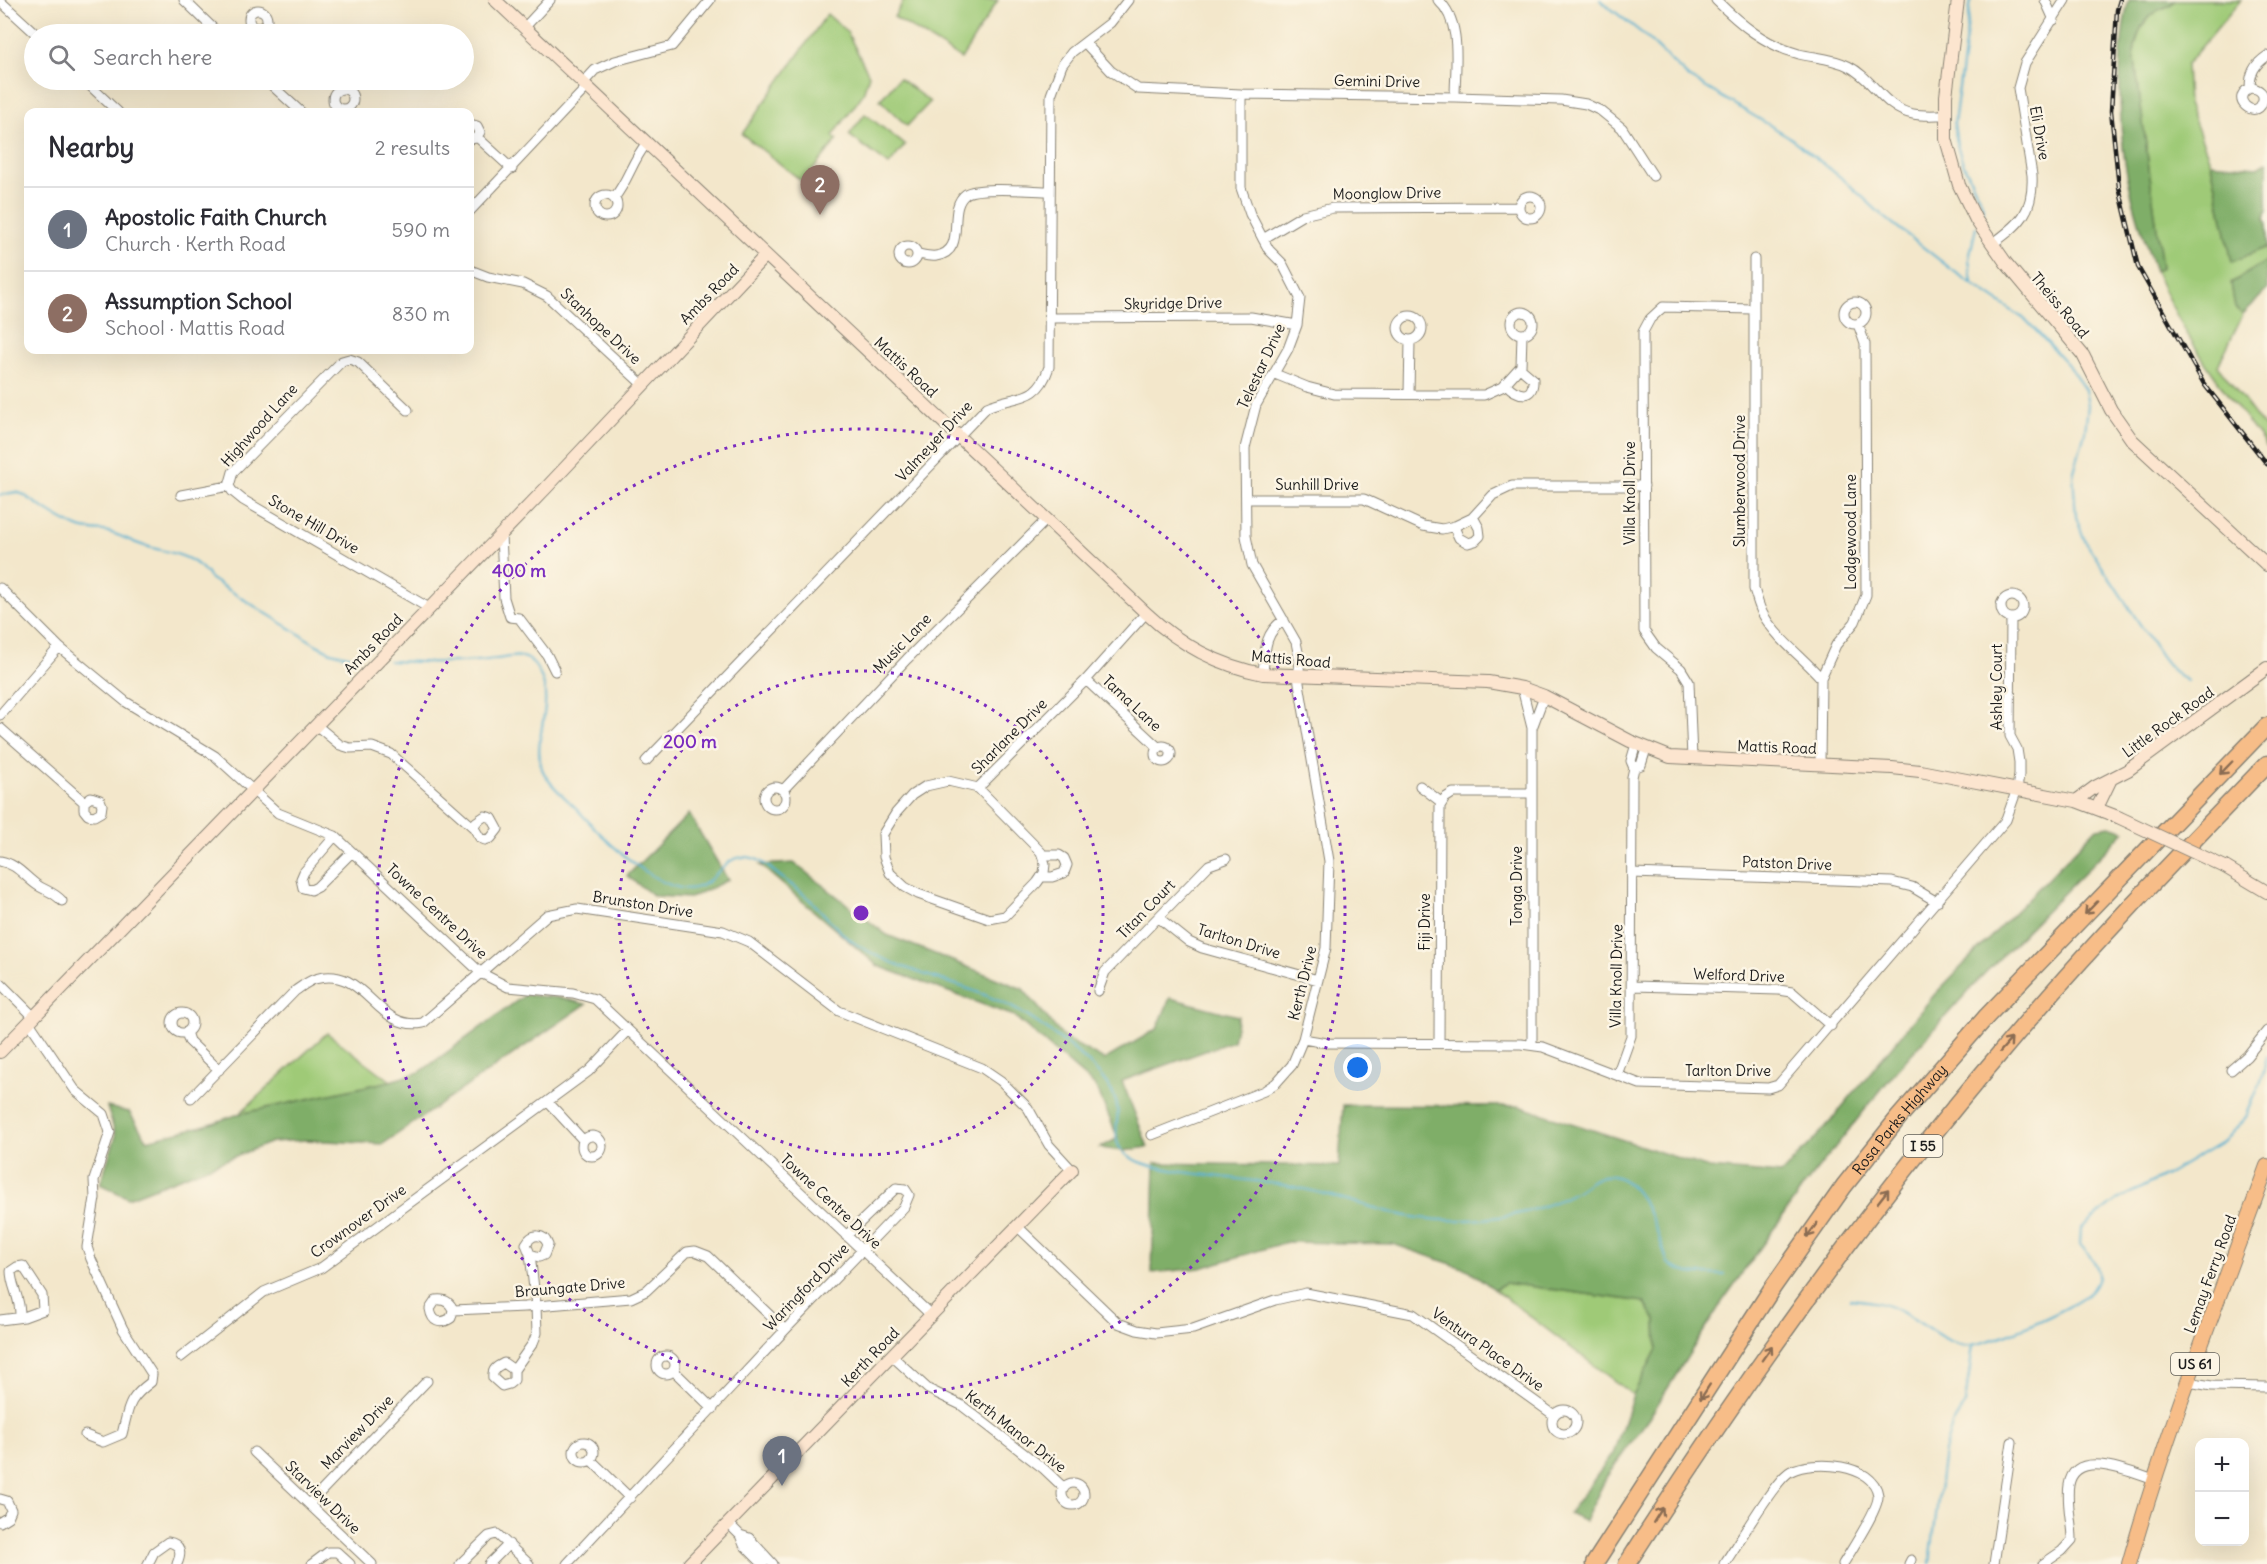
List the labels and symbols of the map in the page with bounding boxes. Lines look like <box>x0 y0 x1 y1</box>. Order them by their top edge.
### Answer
street label: Gemini Drive <box>1334 71 1420 91</box>
street label: Eli Drive <box>2026 104 2054 162</box>
pin: 2 <box>800 166 840 215</box>
street label: Moonglow Drive <box>1333 183 1441 203</box>
street label: Ambs Road <box>676 260 743 328</box>
street label: Theiss Road <box>2027 268 2093 342</box>
street label: Stanhope Drive <box>557 284 645 368</box>
street label: Skyridge Drive <box>1124 293 1222 313</box>
street label: Telestar Drive <box>1233 320 1289 412</box>
street label: Mattis Road <box>870 333 942 401</box>
street label: Highwood Lane <box>217 379 301 471</box>
street label: Valmeyer Drive <box>892 397 976 485</box>
street label: Slumberwood Drive <box>1730 415 1749 547</box>
street label: Villa Knoll Drive <box>1620 441 1639 545</box>
street label: Lodgewood Lane <box>1841 474 1860 590</box>
street label: Sunhill Drive <box>1275 475 1359 494</box>
street label: Stone Hill Drive <box>265 490 363 558</box>
text: 400 m <box>492 559 546 582</box>
street label: Music Lane <box>869 609 935 677</box>
street label: Ambs Road <box>340 610 407 678</box>
street label: Ashley Court <box>1987 644 2006 730</box>
street label: Mattis Road <box>1250 646 1332 672</box>
street label: Tama Lane <box>1098 671 1166 735</box>
street label: Little Rock Road <box>2119 682 2218 762</box>
street label: Sharlane Drive <box>967 694 1051 778</box>
text: 200 m <box>663 730 717 753</box>
street label: Mattis Road <box>1737 736 1817 758</box>
one-way arrow <box>2219 760 2234 775</box>
street label: Tonga Drive <box>1507 846 1526 926</box>
street label: Patston Drive <box>1742 852 1832 874</box>
street label: Towne Centre Drive <box>382 859 492 963</box>
street label: Titan Court <box>1113 875 1179 943</box>
street label: Brunston Drive <box>591 887 695 921</box>
street label: Fiji Drive <box>1415 893 1434 951</box>
one-way arrow <box>2084 901 2098 916</box>
centre of rings <box>851 903 871 923</box>
street label: Tarlton Drive <box>1195 919 1283 963</box>
street label: Villa Knoll Drive <box>1606 924 1626 1028</box>
street label: Kerth Drive <box>1284 944 1320 1022</box>
street label: Welford Drive <box>1693 964 1785 986</box>
one-way arrow <box>2000 1037 2013 1053</box>
your location <box>1343 1053 1372 1082</box>
street label: Rosa Parks Highway <box>1848 1060 1951 1178</box>
street label: Tarlton Drive <box>1685 1061 1771 1080</box>
road number: I 55 <box>1904 1135 1942 1157</box>
street label: Towne Centre Drive <box>776 1149 886 1253</box>
street label: Crownover Drive <box>306 1180 410 1262</box>
one-way arrow <box>1877 1189 1890 1205</box>
street label: Lemay Ferry Road <box>2180 1212 2240 1336</box>
one-way arrow <box>1806 1221 1818 1237</box>
street label: Waringford Drive <box>759 1239 853 1335</box>
street label: Braungate Drive <box>514 1273 626 1301</box>
street label: Ventura Place Drive <box>1428 1303 1548 1395</box>
street label: Kerth Road <box>837 1323 903 1391</box>
one-way arrow <box>1761 1345 1773 1361</box>
road number: US 61 <box>2171 1353 2219 1375</box>
one-way arrow <box>1698 1383 1710 1400</box>
street label: Kerth Manor Drive <box>962 1386 1070 1476</box>
street label: Marview Drive <box>317 1391 397 1473</box>
pin: 1 <box>762 1436 802 1486</box>
street label: Starview Drive <box>281 1456 365 1538</box>
one-way arrow <box>1652 1507 1664 1524</box>

